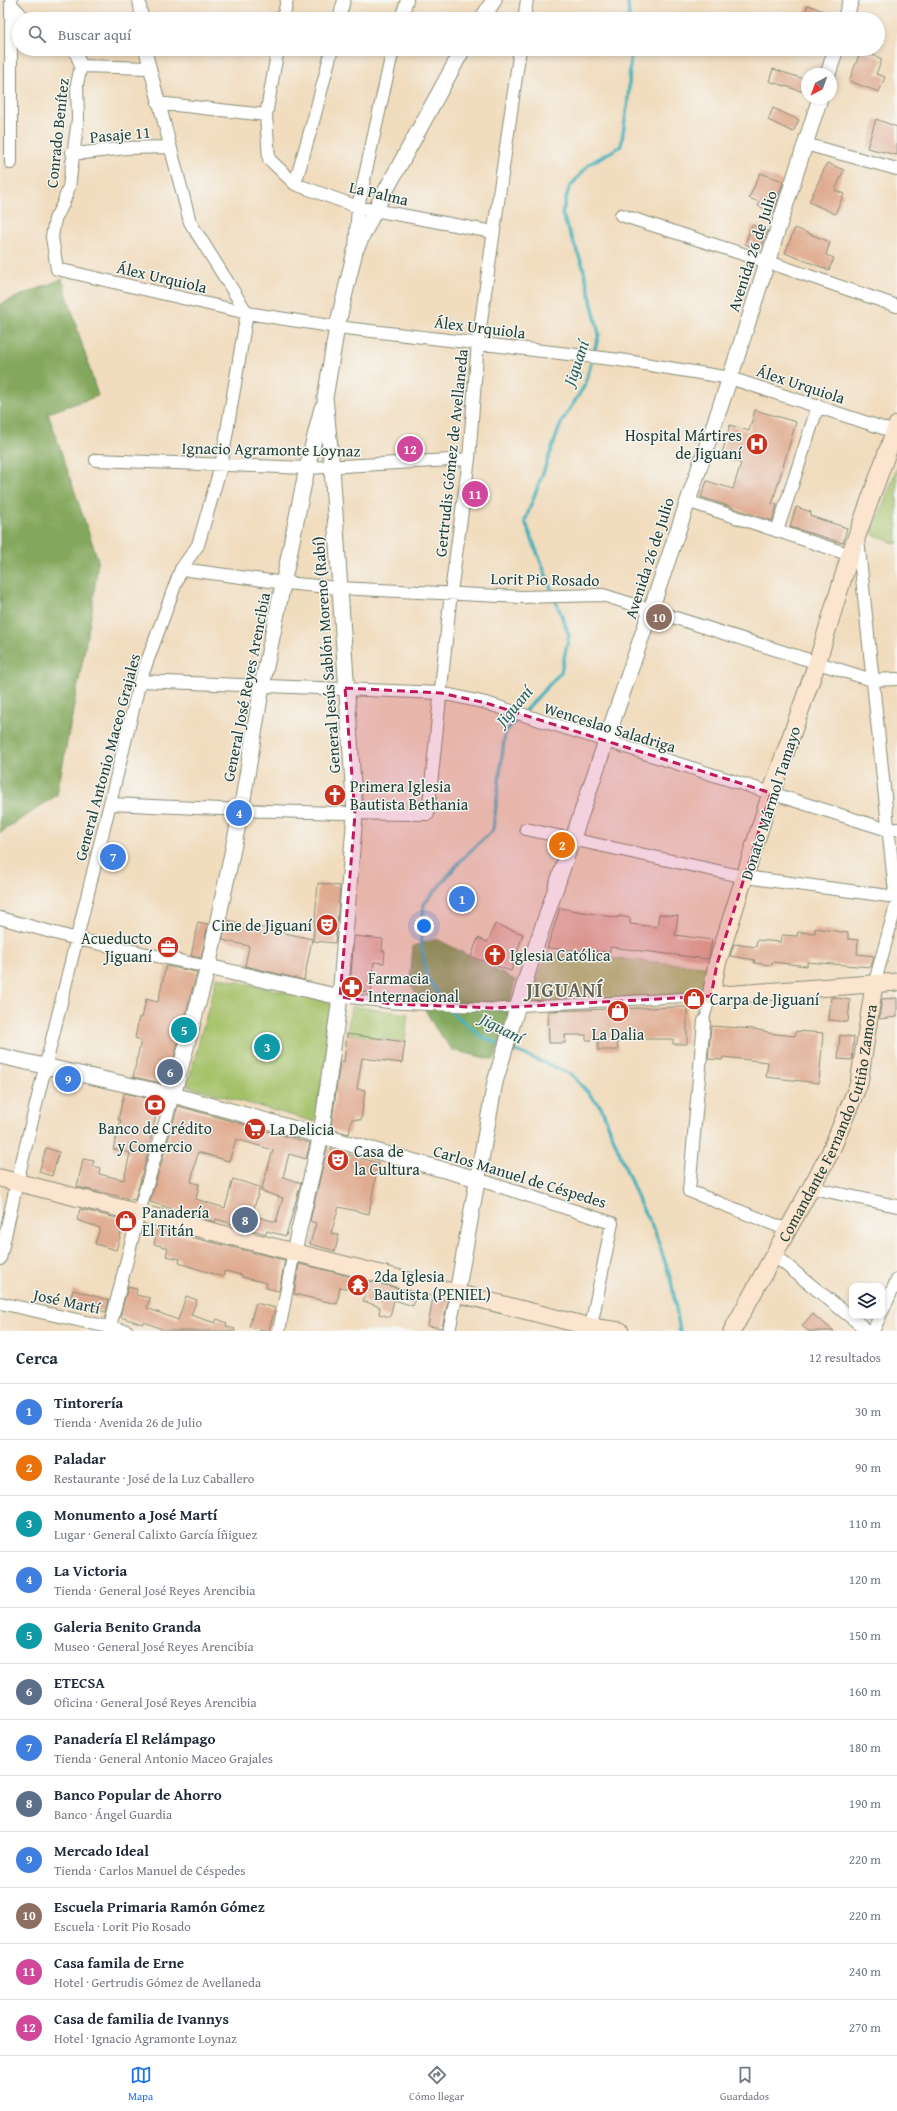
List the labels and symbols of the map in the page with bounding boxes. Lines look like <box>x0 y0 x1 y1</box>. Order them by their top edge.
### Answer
north arrow <box>801 68 837 104</box>
street label: Conrado Benítez <box>39 77 75 189</box>
street label: Pasaje 11 <box>89 119 151 149</box>
street label: La Palma <box>347 175 411 212</box>
street label: Avenida 26 de Julio <box>721 187 783 315</box>
street label: Álex Urquiola <box>115 255 210 299</box>
street label: Álex Urquiola <box>433 309 527 345</box>
water label: Jiguaní <box>555 335 595 392</box>
street label: Gertrudis Gómez de Avellaneda <box>428 348 474 558</box>
street label: Álex Urquiola <box>754 358 849 410</box>
place label: Hospital Mártires de Jiguaní <box>625 423 743 465</box>
hospital icon: Hospital Mártires de Jiguaní <box>744 431 770 457</box>
pin: 12 <box>397 434 423 464</box>
street label: Ignacio Agramonte Loynaz <box>181 435 361 463</box>
pin: 11 <box>462 479 488 509</box>
street label: Avenida 26 de Julio <box>618 494 680 622</box>
street label: General Jesús Sablón Moreno (Rabí) <box>306 536 346 774</box>
street label: Lorit Pio Rosado <box>490 566 600 592</box>
street label: General José Reyes Arencibia <box>216 590 276 784</box>
pin: 10 <box>646 602 672 632</box>
street label: General Antonio Maceo Grajales <box>68 651 146 863</box>
water label: Jiguaní <box>487 679 539 734</box>
street label: Wenceslao Saladriga <box>541 696 679 759</box>
street label: Donato Mármol Tamayo <box>734 723 806 883</box>
place label: Primera Iglesia Bautista Bethania <box>350 774 469 816</box>
church icon: Primera Iglesia Bautista Bethania <box>322 782 348 808</box>
pin: 4 <box>226 798 252 828</box>
pin: 2 <box>549 830 575 860</box>
pin: 7 <box>100 842 126 872</box>
pin: 1 <box>449 884 475 914</box>
theatre icon: Cine de Jiguaní <box>314 912 340 938</box>
place label: Cine de Jiguaní <box>212 913 313 937</box>
your location <box>414 916 434 936</box>
place label: Acueducto Jiguaní <box>81 926 153 968</box>
office icon: Acueducto Jiguaní <box>155 934 181 960</box>
church icon: Iglesia Católica <box>482 942 508 968</box>
place label: Iglesia Católica <box>510 943 611 967</box>
place label: Farmacia Internacional <box>368 966 460 1008</box>
pharmacy icon: Farmacia Internacional <box>339 974 365 1000</box>
district label: JIGUANÍ <box>523 975 604 1004</box>
shop icon: Carpa de Jiguaní <box>681 986 707 1012</box>
place label: Carpa de Jiguaní <box>710 987 820 1011</box>
shop icon: La Dalia <box>605 998 631 1024</box>
street label: Comandante Fernando Cutiño Zamora <box>771 1002 883 1246</box>
water label: Jiguaní <box>473 1004 530 1050</box>
pin: 5 <box>171 1015 197 1045</box>
place label: La Dalia <box>592 1022 645 1046</box>
pin: 3 <box>254 1032 280 1062</box>
pin: 6 <box>157 1057 183 1087</box>
pin: 9 <box>55 1064 81 1094</box>
bank icon: Banco de Crédito y Comercio <box>142 1092 168 1118</box>
place label: Banco de Crédito y Comercio <box>98 1116 212 1158</box>
supermarket icon: La Delicia <box>242 1116 268 1142</box>
place label: La Delicia <box>270 1117 335 1141</box>
street label: Carlos Manuel de Céspedes <box>430 1138 610 1214</box>
place label: Casa de la Cultura <box>354 1139 420 1181</box>
theatre icon: Casa de la Cultura <box>325 1147 351 1173</box>
place label: Panadería El Titán <box>142 1200 210 1242</box>
pin: 8 <box>232 1205 258 1235</box>
shop icon: Panadería El Titán <box>113 1208 139 1234</box>
place label: 2da Iglesia Bautista (PENIEL) <box>374 1264 491 1306</box>
temple icon: 2da Iglesia Bautista (PENIEL) <box>345 1272 371 1298</box>
street label: José Martí <box>29 1282 103 1320</box>

